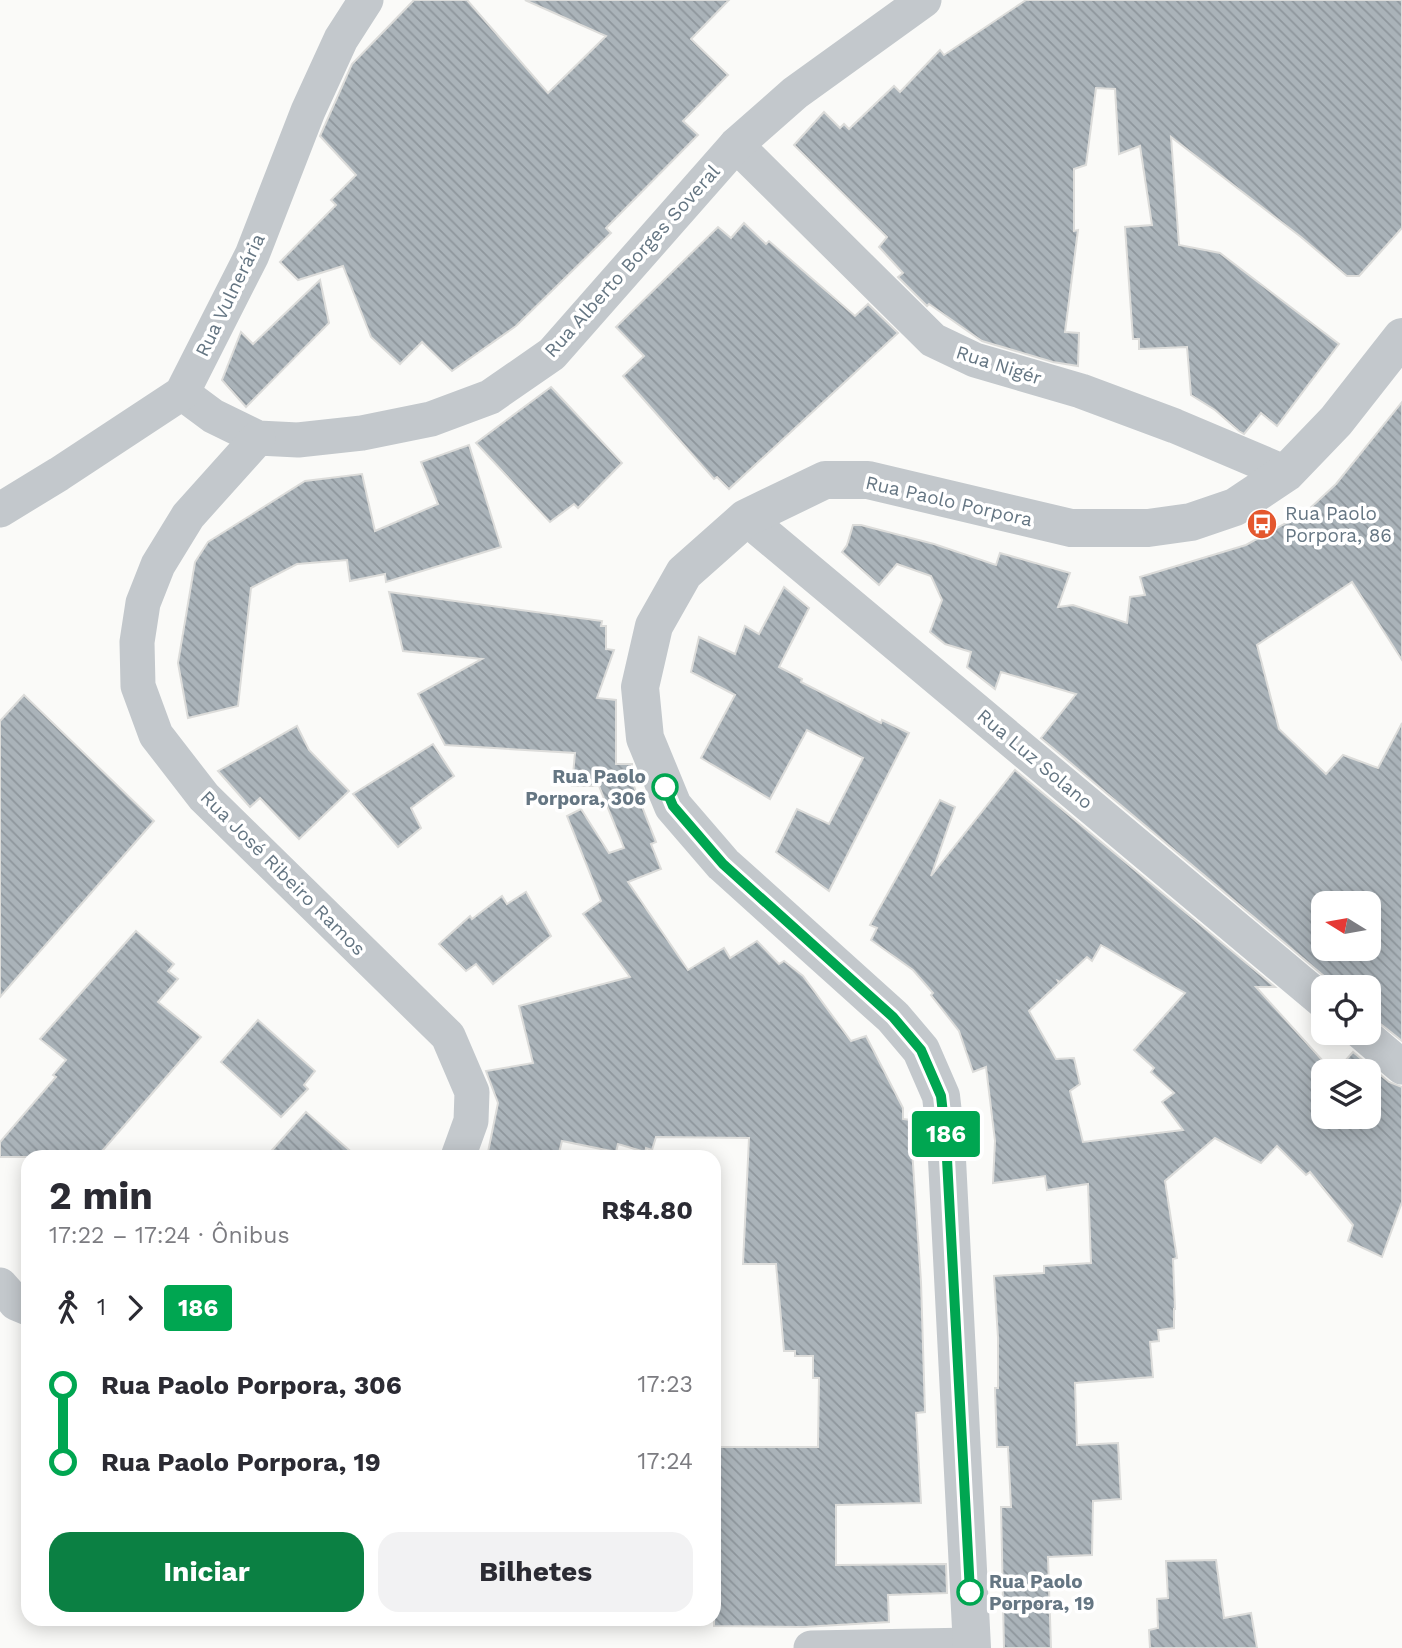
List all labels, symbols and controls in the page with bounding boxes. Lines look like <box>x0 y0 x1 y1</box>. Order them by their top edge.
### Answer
street label: Rua Alberto Borges Soveral <box>539 160 725 362</box>
street label: Rua Vulnerária <box>190 230 270 360</box>
street label: Rua Nigér <box>953 340 1045 390</box>
street label: Rua Paolo Porpora <box>863 471 1035 531</box>
place label: Rua Paolo Porpora, 86 <box>1285 502 1392 547</box>
bus stop icon: Rua Paolo Porpora, 86 <box>1245 507 1279 541</box>
street label: Rua Luz Solano <box>973 704 1097 814</box>
place label: Rua Paolo Porpora, 306 <box>525 765 646 810</box>
marker: Rua Paolo Porpora, 306 <box>652 774 678 800</box>
street label: Rua José Ribeiro Ramos <box>196 786 370 960</box>
north arrow <box>1311 891 1381 961</box>
map controls <box>1311 891 1381 1129</box>
button: locate <box>1311 975 1381 1045</box>
button: layers <box>1311 1059 1381 1129</box>
line badge: 186 <box>906 1111 986 1157</box>
text: 186 <box>926 1120 966 1148</box>
text: 2 min <box>49 1174 153 1218</box>
text: R$4.80 <box>601 1195 693 1225</box>
text: 17:22 – 17:24 · Ônibus <box>49 1222 290 1249</box>
icon: walk <box>49 1289 87 1327</box>
icon: forward <box>116 1289 154 1327</box>
text: 1 <box>97 1294 106 1321</box>
text: 186 <box>178 1294 218 1322</box>
text: Rua Paolo Porpora, 306 <box>101 1370 402 1400</box>
text: 17:23 <box>638 1371 693 1398</box>
text: Rua Paolo Porpora, 19 <box>101 1447 381 1477</box>
text: 17:24 <box>638 1448 693 1475</box>
button: Iniciar <box>49 1532 364 1612</box>
button: Bilhetes <box>378 1532 693 1612</box>
place label: Rua Paolo Porpora, 19 <box>989 1570 1094 1615</box>
marker: Rua Paolo Porpora, 19 <box>957 1579 983 1605</box>

